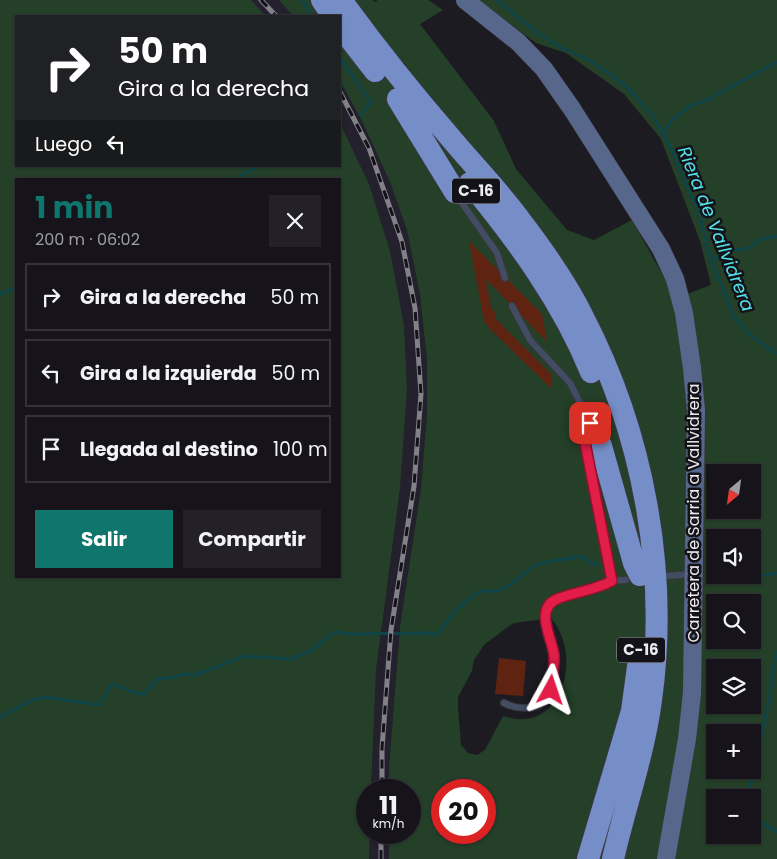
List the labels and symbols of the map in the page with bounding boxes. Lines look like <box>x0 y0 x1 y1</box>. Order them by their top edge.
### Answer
water label: Riera de Vallvidrera <box>672 142 761 315</box>
road number: C-16 <box>452 178 500 204</box>
street label: Carretera de Sarria a Vallvidrera <box>682 384 705 643</box>
pin <box>569 402 611 444</box>
north arrow <box>706 464 761 519</box>
road number: C-16 <box>617 638 665 662</box>
position arrow <box>524 663 576 715</box>
speed limit sign: 20 <box>431 779 496 844</box>

